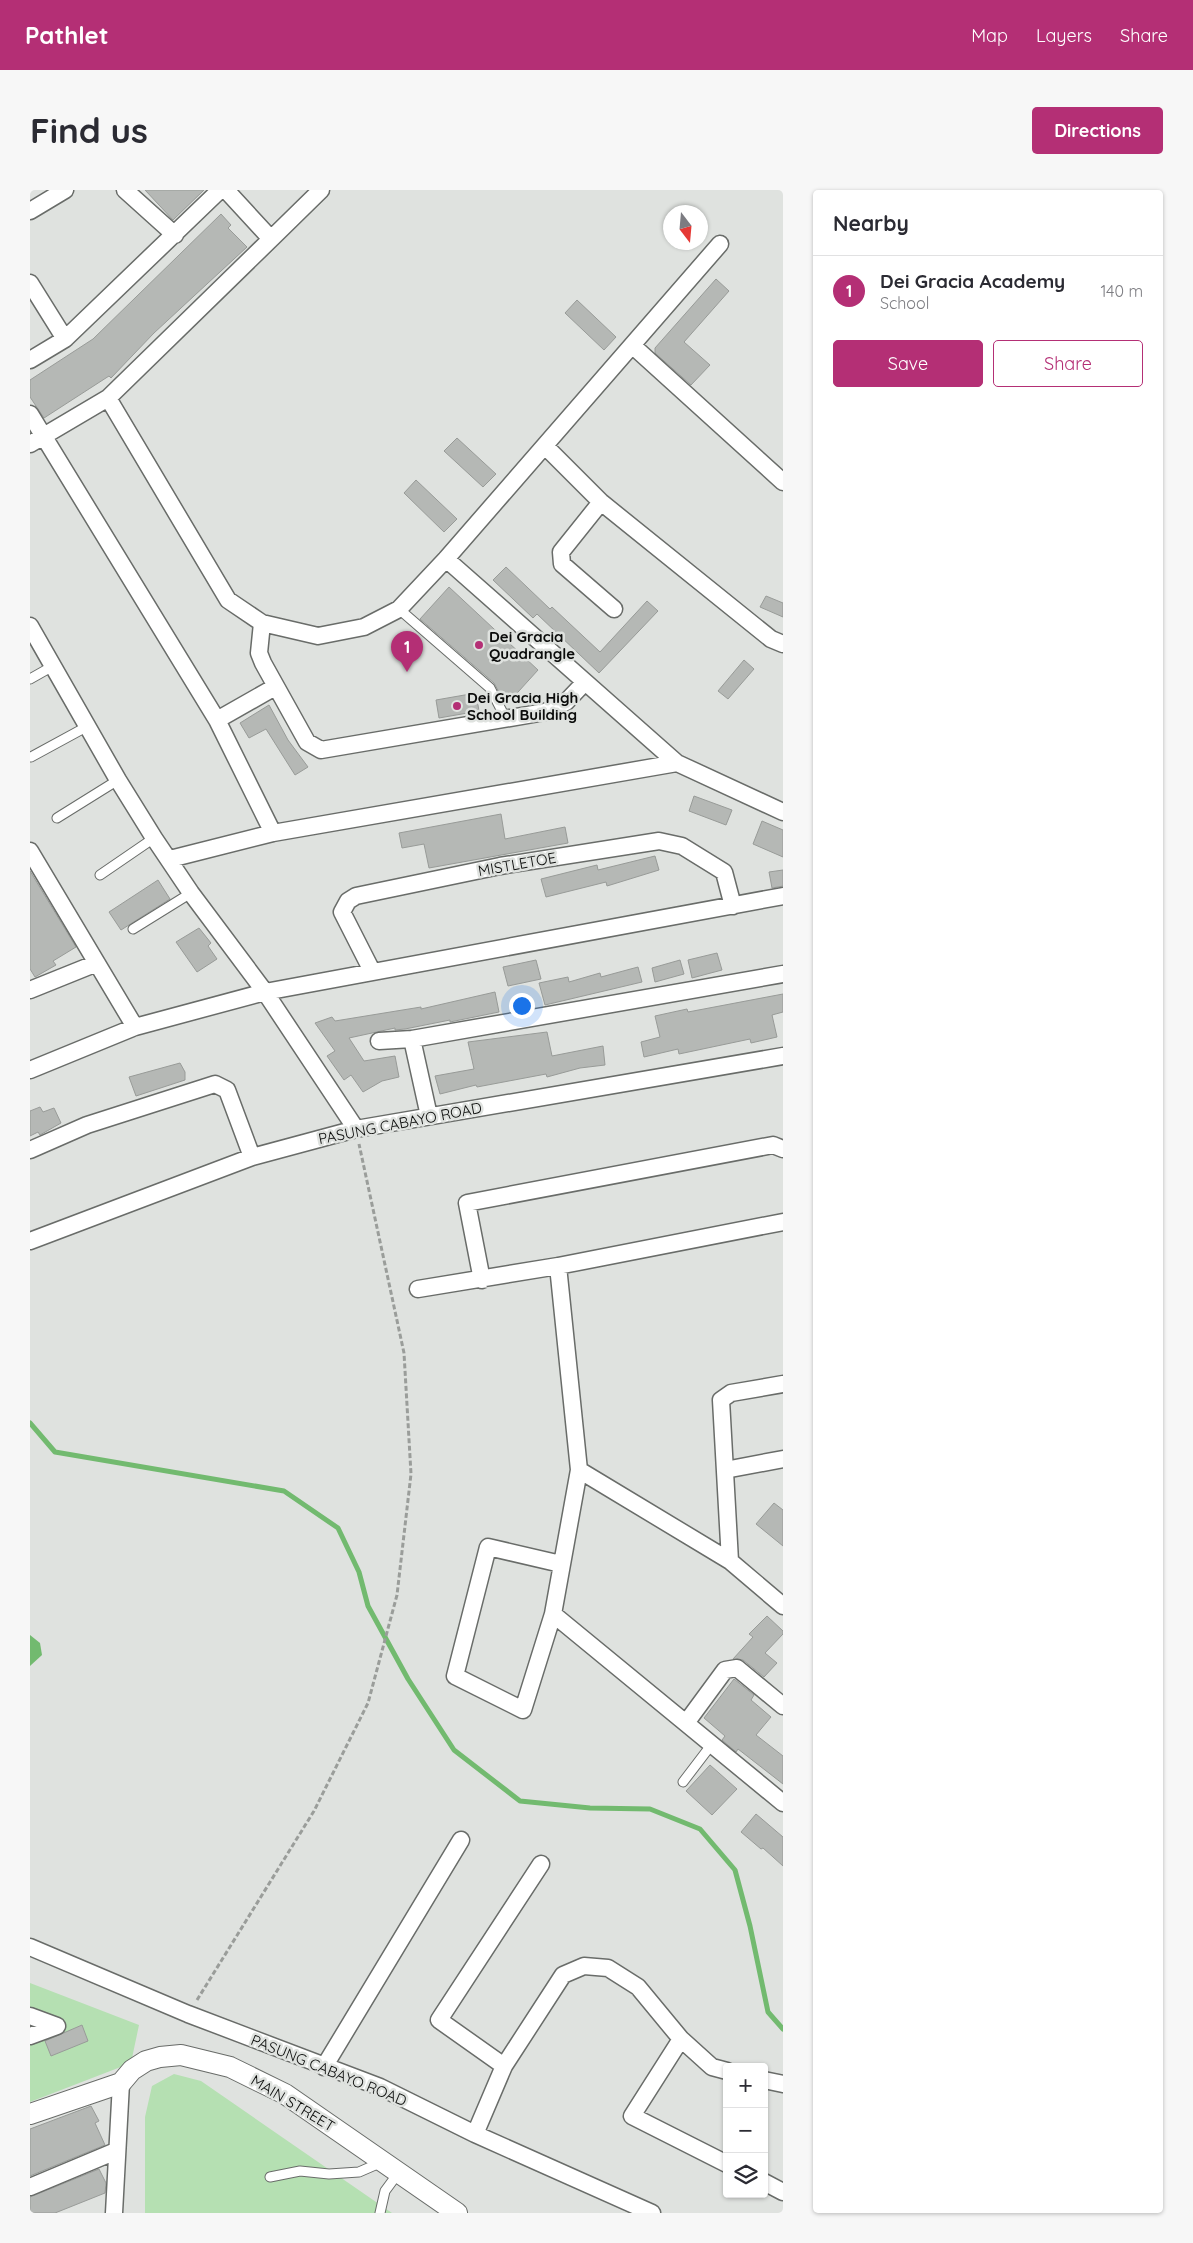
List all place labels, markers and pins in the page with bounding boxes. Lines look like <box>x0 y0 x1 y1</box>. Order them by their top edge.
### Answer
place label: Dei Gracia Quadrangle <box>489 627 575 663</box>
pin: 1 <box>391 631 423 672</box>
marker: Dei Gracia Quadrangle <box>473 639 485 651</box>
place label: Dei Gracia High School Building <box>467 688 578 724</box>
marker: Dei Gracia High School Building <box>451 700 463 712</box>

